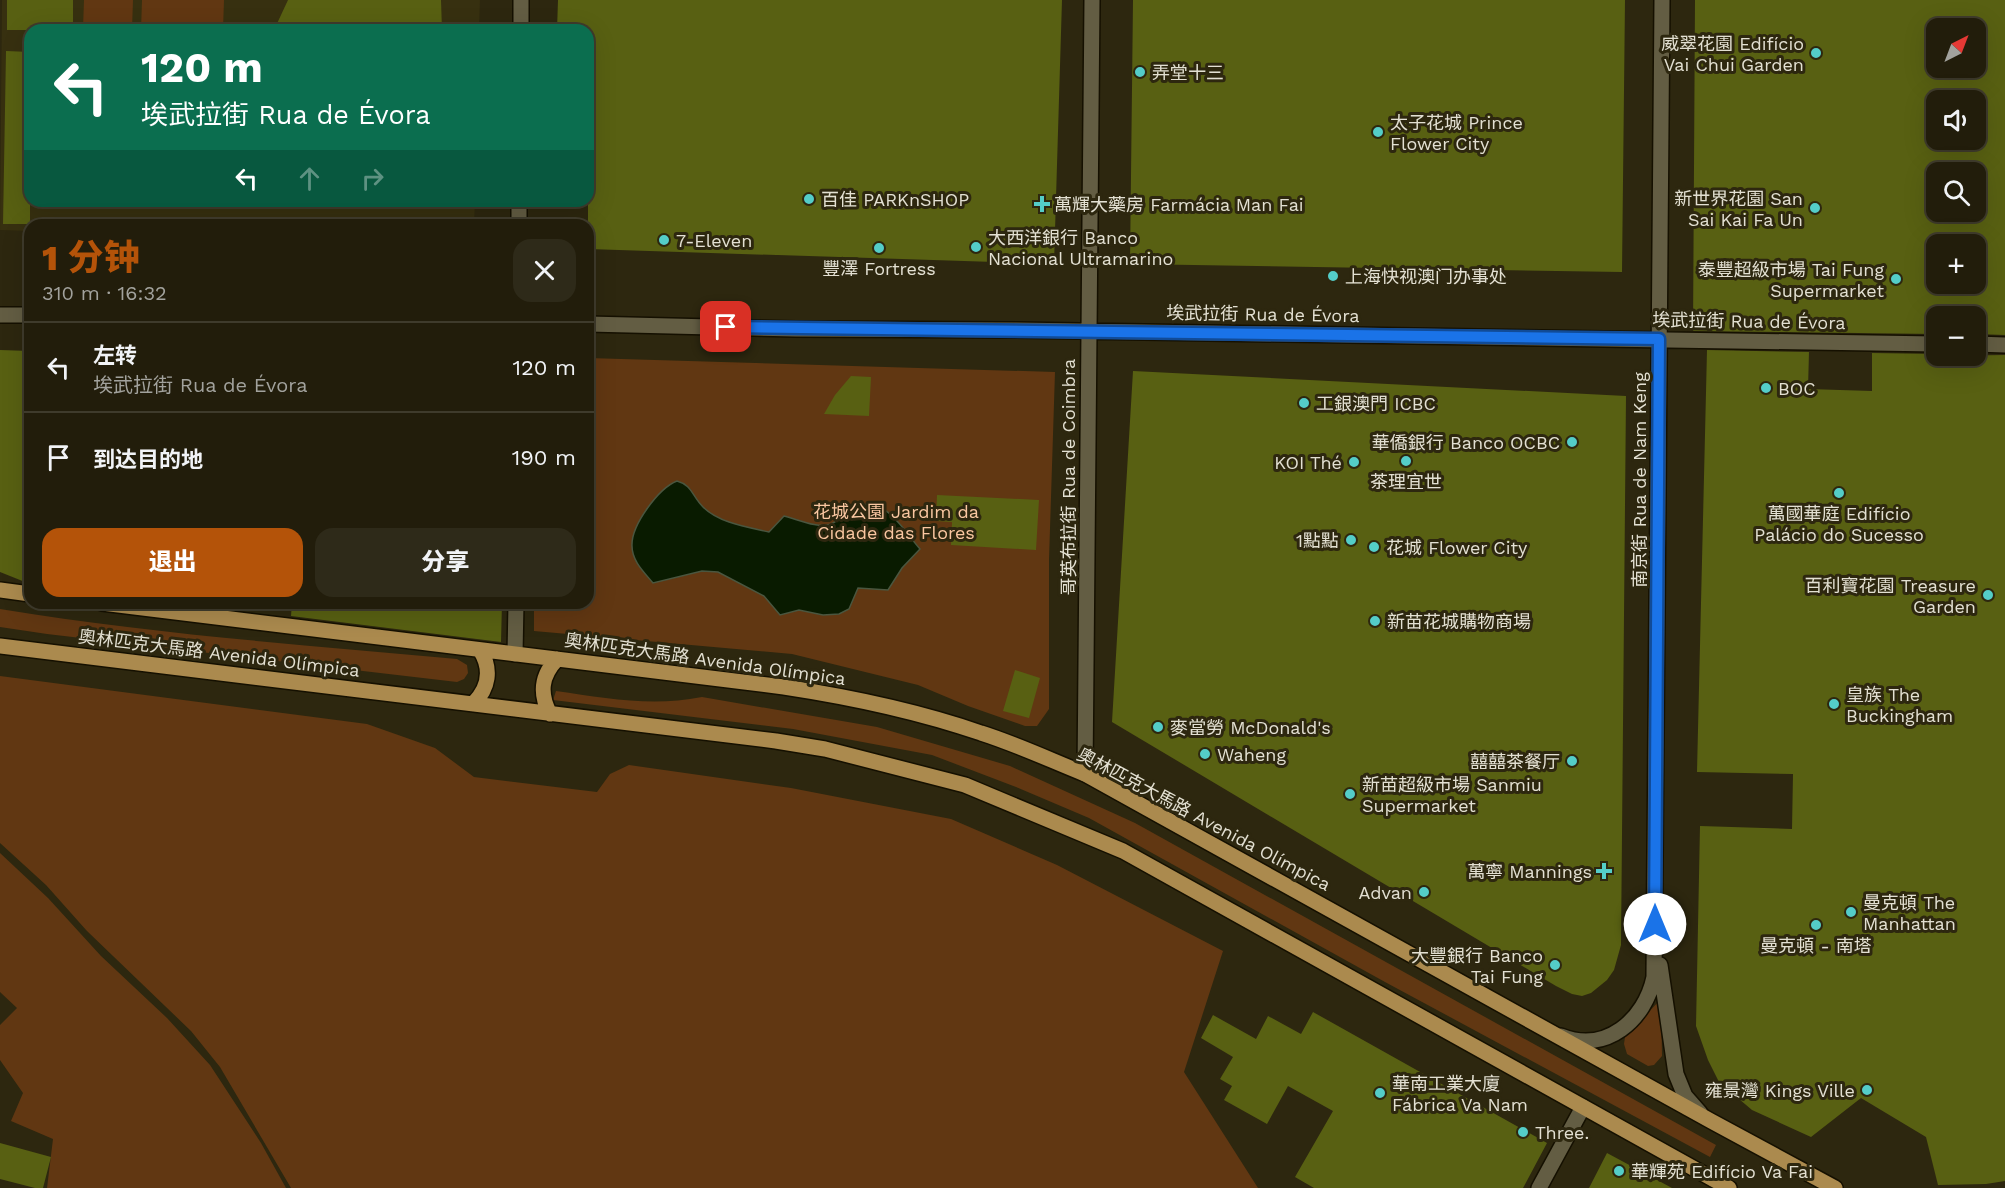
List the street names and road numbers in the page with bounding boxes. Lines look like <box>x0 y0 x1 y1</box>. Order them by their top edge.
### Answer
street label: 埃武拉街 Rua de Évora <box>1166 302 1360 326</box>
street label: 埃武拉街 Rua de Évora <box>1652 309 1846 333</box>
street label: 哥英布拉街 Rua de Coimbra <box>1058 359 1079 595</box>
street label: 南京街 Rua de Nam Keng <box>1629 372 1650 588</box>
street label: 奧林匹克大馬路 Avenida Olímpica <box>77 625 361 681</box>
street label: 奧林匹克大馬路 Avenida Olímpica <box>563 629 847 689</box>
street label: 奧林匹克大馬路 Avenida Olímpica <box>1074 743 1334 895</box>

